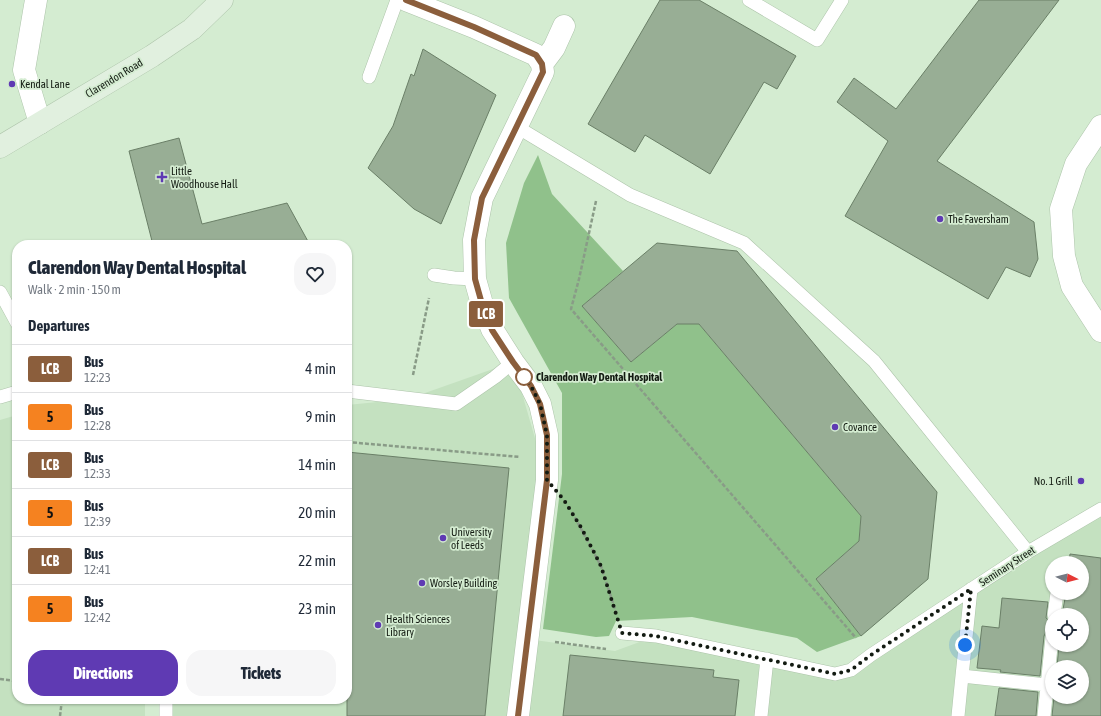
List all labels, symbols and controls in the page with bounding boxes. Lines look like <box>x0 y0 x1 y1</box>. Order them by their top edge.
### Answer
street label: Clarendon Road <box>83 56 145 100</box>
place label: Kendal Lane <box>20 78 70 90</box>
marker: Kendal Lane <box>7 79 17 89</box>
place label: Little Woodhouse Hall <box>171 165 238 190</box>
marker: Little Woodhouse Hall <box>156 171 168 183</box>
place label: The Faversham <box>948 213 1009 225</box>
marker: The Faversham <box>935 214 945 224</box>
button: heart <box>294 253 336 295</box>
text: Clarendon Way Dental Hospital <box>28 256 246 278</box>
text: Walk · 2 min · 150 m <box>28 282 121 297</box>
line badge: LCB <box>463 301 509 327</box>
text: LCB <box>477 306 495 322</box>
text: Departures <box>28 317 90 334</box>
text: Bus <box>84 353 104 370</box>
text: 4 min <box>305 360 336 377</box>
text: LCB <box>41 361 59 377</box>
marker: Clarendon Way Dental Hospital <box>515 368 533 386</box>
text: 12:23 <box>84 370 111 385</box>
place label: Clarendon Way Dental Hospital <box>536 371 663 383</box>
text: Bus <box>84 401 104 418</box>
text: 9 min <box>305 408 336 425</box>
text: 5 <box>47 409 53 425</box>
text: 12:28 <box>84 418 111 433</box>
place label: Covance <box>843 421 877 433</box>
marker: Covance <box>830 422 840 432</box>
text: Bus <box>84 449 104 466</box>
text: 14 min <box>298 456 336 473</box>
text: LCB <box>41 457 59 473</box>
text: 12:33 <box>84 466 111 481</box>
place label: No. 1 Grill <box>1034 475 1073 487</box>
marker: No. 1 Grill <box>1076 476 1086 486</box>
text: Bus <box>84 497 104 514</box>
text: 20 min <box>298 504 336 521</box>
text: 5 <box>47 505 53 521</box>
text: 12:39 <box>84 514 111 529</box>
place label: University of Leeds <box>451 526 493 551</box>
marker: University of Leeds <box>438 533 448 543</box>
street label: Seminary Street <box>977 544 1037 588</box>
text: Bus <box>84 545 104 562</box>
text: 22 min <box>298 552 336 569</box>
text: LCB <box>41 553 59 569</box>
north arrow <box>1045 556 1089 600</box>
map controls <box>1045 556 1089 704</box>
text: 12:41 <box>84 562 111 577</box>
place label: Worsley Building <box>430 577 498 589</box>
marker: Worsley Building <box>417 578 427 588</box>
text: Bus <box>84 593 104 610</box>
text: 23 min <box>298 600 336 617</box>
text: 5 <box>47 601 53 617</box>
button: locate <box>1045 608 1089 652</box>
text: 12:42 <box>84 610 111 625</box>
place label: Health Sciences Library <box>386 613 450 638</box>
marker: Health Sciences Library <box>373 620 383 630</box>
your location <box>955 635 975 655</box>
button: Directions <box>28 650 178 696</box>
button: Tickets <box>186 650 336 696</box>
button: layers <box>1045 660 1089 704</box>

